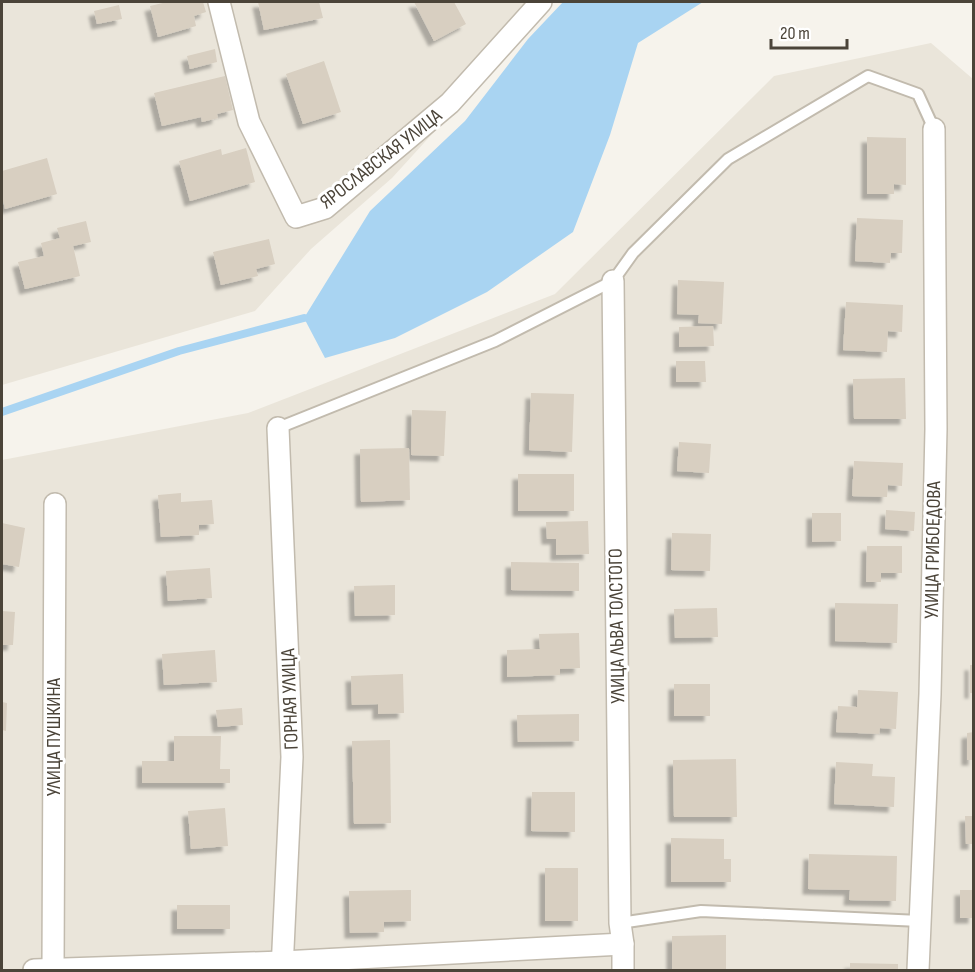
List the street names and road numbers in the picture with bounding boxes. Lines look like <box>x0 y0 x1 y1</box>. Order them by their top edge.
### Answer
street label: ЯРОСЛАВСКАЯ УЛИЦА <box>315 104 447 214</box>
street label: УЛИЦА ГРИБОЕДОВА <box>920 480 946 619</box>
street label: УЛИЦА ЛЬВА ТОЛСТОГО <box>604 548 630 704</box>
street label: ГОРНАЯ УЛИЦА <box>276 648 304 750</box>
street label: УЛИЦА ПУШКИНА <box>42 677 66 796</box>

